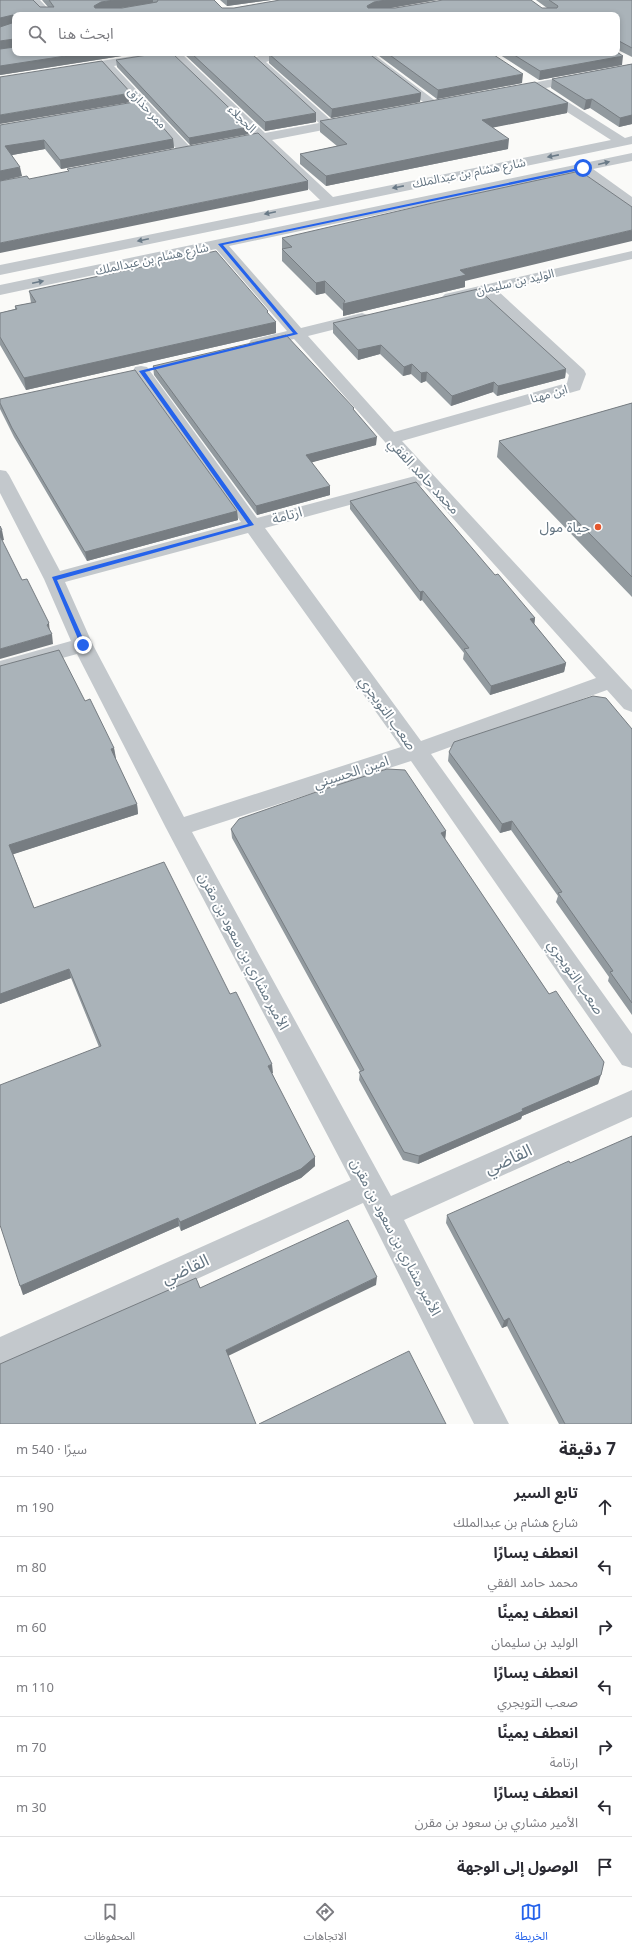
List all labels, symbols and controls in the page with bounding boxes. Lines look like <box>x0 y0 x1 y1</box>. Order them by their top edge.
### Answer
search box <box>12 12 620 56</box>
icon: search <box>26 23 48 45</box>
text: ابحث هنا <box>58 23 114 43</box>
street label: ممر حذارق <box>124 83 171 132</box>
street label: الحجلاء <box>224 101 260 136</box>
street label: شارع هشام بن عبدالملك <box>411 153 527 193</box>
one-way arrow <box>546 154 559 160</box>
route start <box>574 159 592 177</box>
one-way arrow <box>598 160 610 166</box>
one-way arrow <box>392 185 404 191</box>
one-way arrow <box>264 211 276 217</box>
one-way arrow <box>137 237 149 243</box>
street label: شارع هشام بن عبدالملك <box>94 238 210 280</box>
street label: الوليد بن سليمان <box>474 264 556 299</box>
one-way arrow <box>32 279 44 285</box>
street label: ابن مهنا <box>528 380 570 407</box>
street label: محمد حامد الفقي <box>383 434 465 519</box>
street label: ارتامة <box>270 501 304 528</box>
place label: حياة مول <box>539 517 590 536</box>
marker: حياة مول <box>593 522 603 532</box>
route end <box>74 636 92 654</box>
street label: صعب التويجري <box>353 672 422 755</box>
street label: امين الحسيني <box>311 750 392 795</box>
street label: الأمير مشاري بن سعود بن مقرن <box>193 869 294 1034</box>
street label: صعب التويجري <box>542 936 609 1019</box>
street label: القاضي <box>480 1138 536 1181</box>
street label: الأمير مشاري بن سعود بن مقرن <box>345 1155 446 1320</box>
street label: القاضي <box>157 1248 213 1291</box>
text: 7 دقيقة <box>559 1437 616 1460</box>
text: سيرًا · 540 m <box>16 1440 87 1458</box>
text: تابع السير <box>514 1482 578 1502</box>
icon: ahead <box>594 1496 616 1518</box>
text: 190 m <box>16 1498 54 1516</box>
text: شارع هشام بن عبدالملك <box>453 1513 578 1531</box>
text: انعطف يسارًا <box>494 1542 578 1562</box>
icon: left <box>594 1556 616 1578</box>
text: 80 m <box>16 1558 46 1576</box>
text: محمد حامد الفقي <box>488 1573 578 1591</box>
text: انعطف يمينًا <box>497 1602 578 1622</box>
icon: right <box>594 1616 616 1638</box>
text: 60 m <box>16 1618 46 1636</box>
text: الوليد بن سليمان <box>491 1633 578 1651</box>
text: انعطف يسارًا <box>494 1662 578 1682</box>
icon: left <box>594 1676 616 1698</box>
text: 110 m <box>16 1678 54 1696</box>
text: صعب التويجري <box>497 1693 578 1711</box>
text: انعطف يمينًا <box>497 1722 578 1742</box>
icon: right <box>594 1736 616 1758</box>
text: 70 m <box>16 1738 46 1756</box>
text: ارتامة <box>550 1753 578 1771</box>
text: انعطف يسارًا <box>494 1782 578 1802</box>
icon: left <box>594 1796 616 1818</box>
text: 30 m <box>16 1798 46 1816</box>
text: الأمير مشاري بن سعود بن مقرن <box>415 1813 578 1831</box>
text: الوصول إلى الوجهة <box>457 1856 578 1876</box>
icon: arrive <box>594 1856 616 1878</box>
tab: المحفوظات <box>84 1901 135 1948</box>
tab: الاتجاهات <box>304 1901 347 1948</box>
tab: الخريطة <box>515 1901 548 1948</box>

